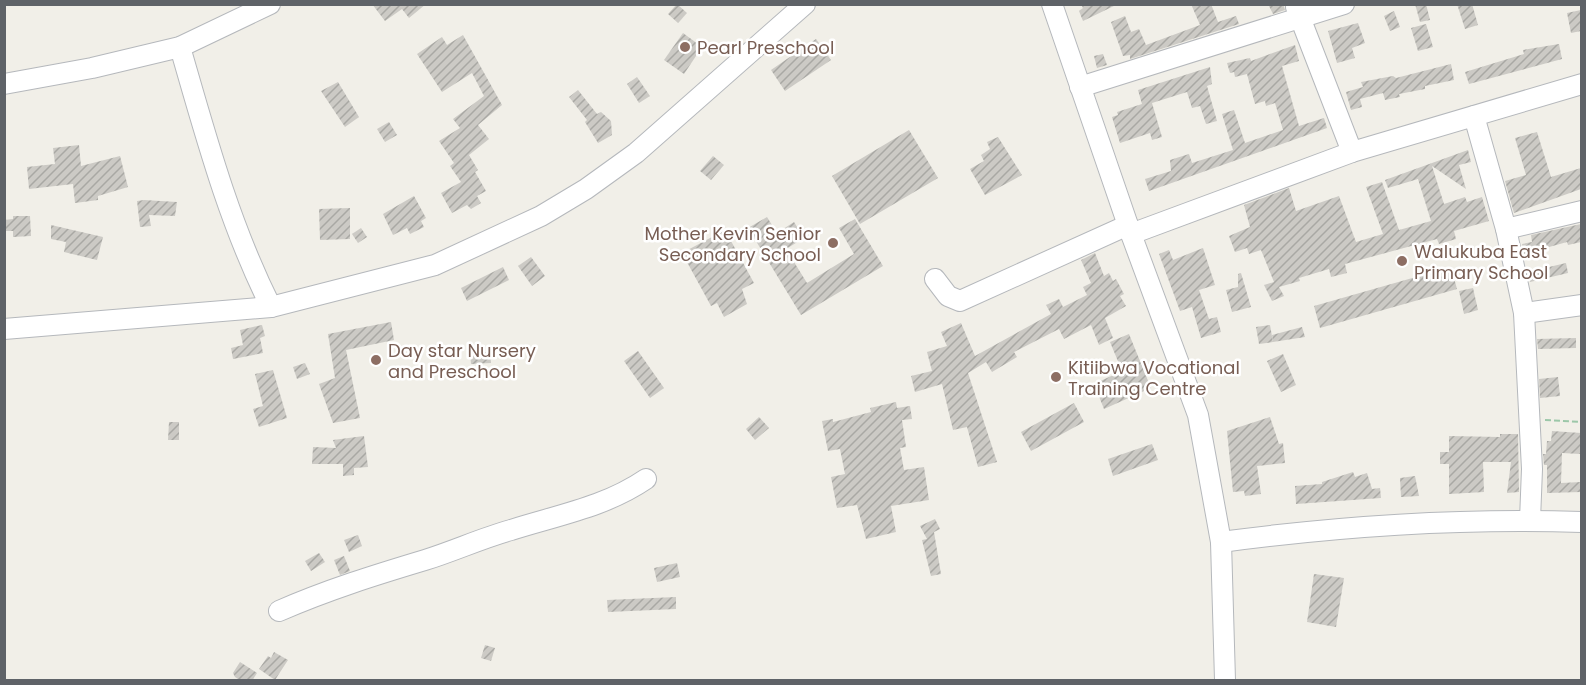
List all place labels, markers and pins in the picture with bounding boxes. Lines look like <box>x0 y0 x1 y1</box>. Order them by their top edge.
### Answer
place label: Pearl Preschool <box>697 35 834 60</box>
marker: Pearl Preschool <box>678 40 692 54</box>
place label: Mother Kevin Senior Secondary School <box>645 221 821 267</box>
marker: Mother Kevin Senior Secondary School <box>826 236 840 250</box>
place label: Walukuba East Primary School <box>1414 239 1548 285</box>
marker: Walukuba East Primary School <box>1395 254 1409 268</box>
place label: Day star Nursery and Preschool <box>388 338 536 384</box>
marker: Day star Nursery and Preschool <box>369 353 383 367</box>
place label: Kitiibwa Vocational Training Centre <box>1068 355 1240 401</box>
marker: Kitiibwa Vocational Training Centre <box>1049 370 1063 384</box>

